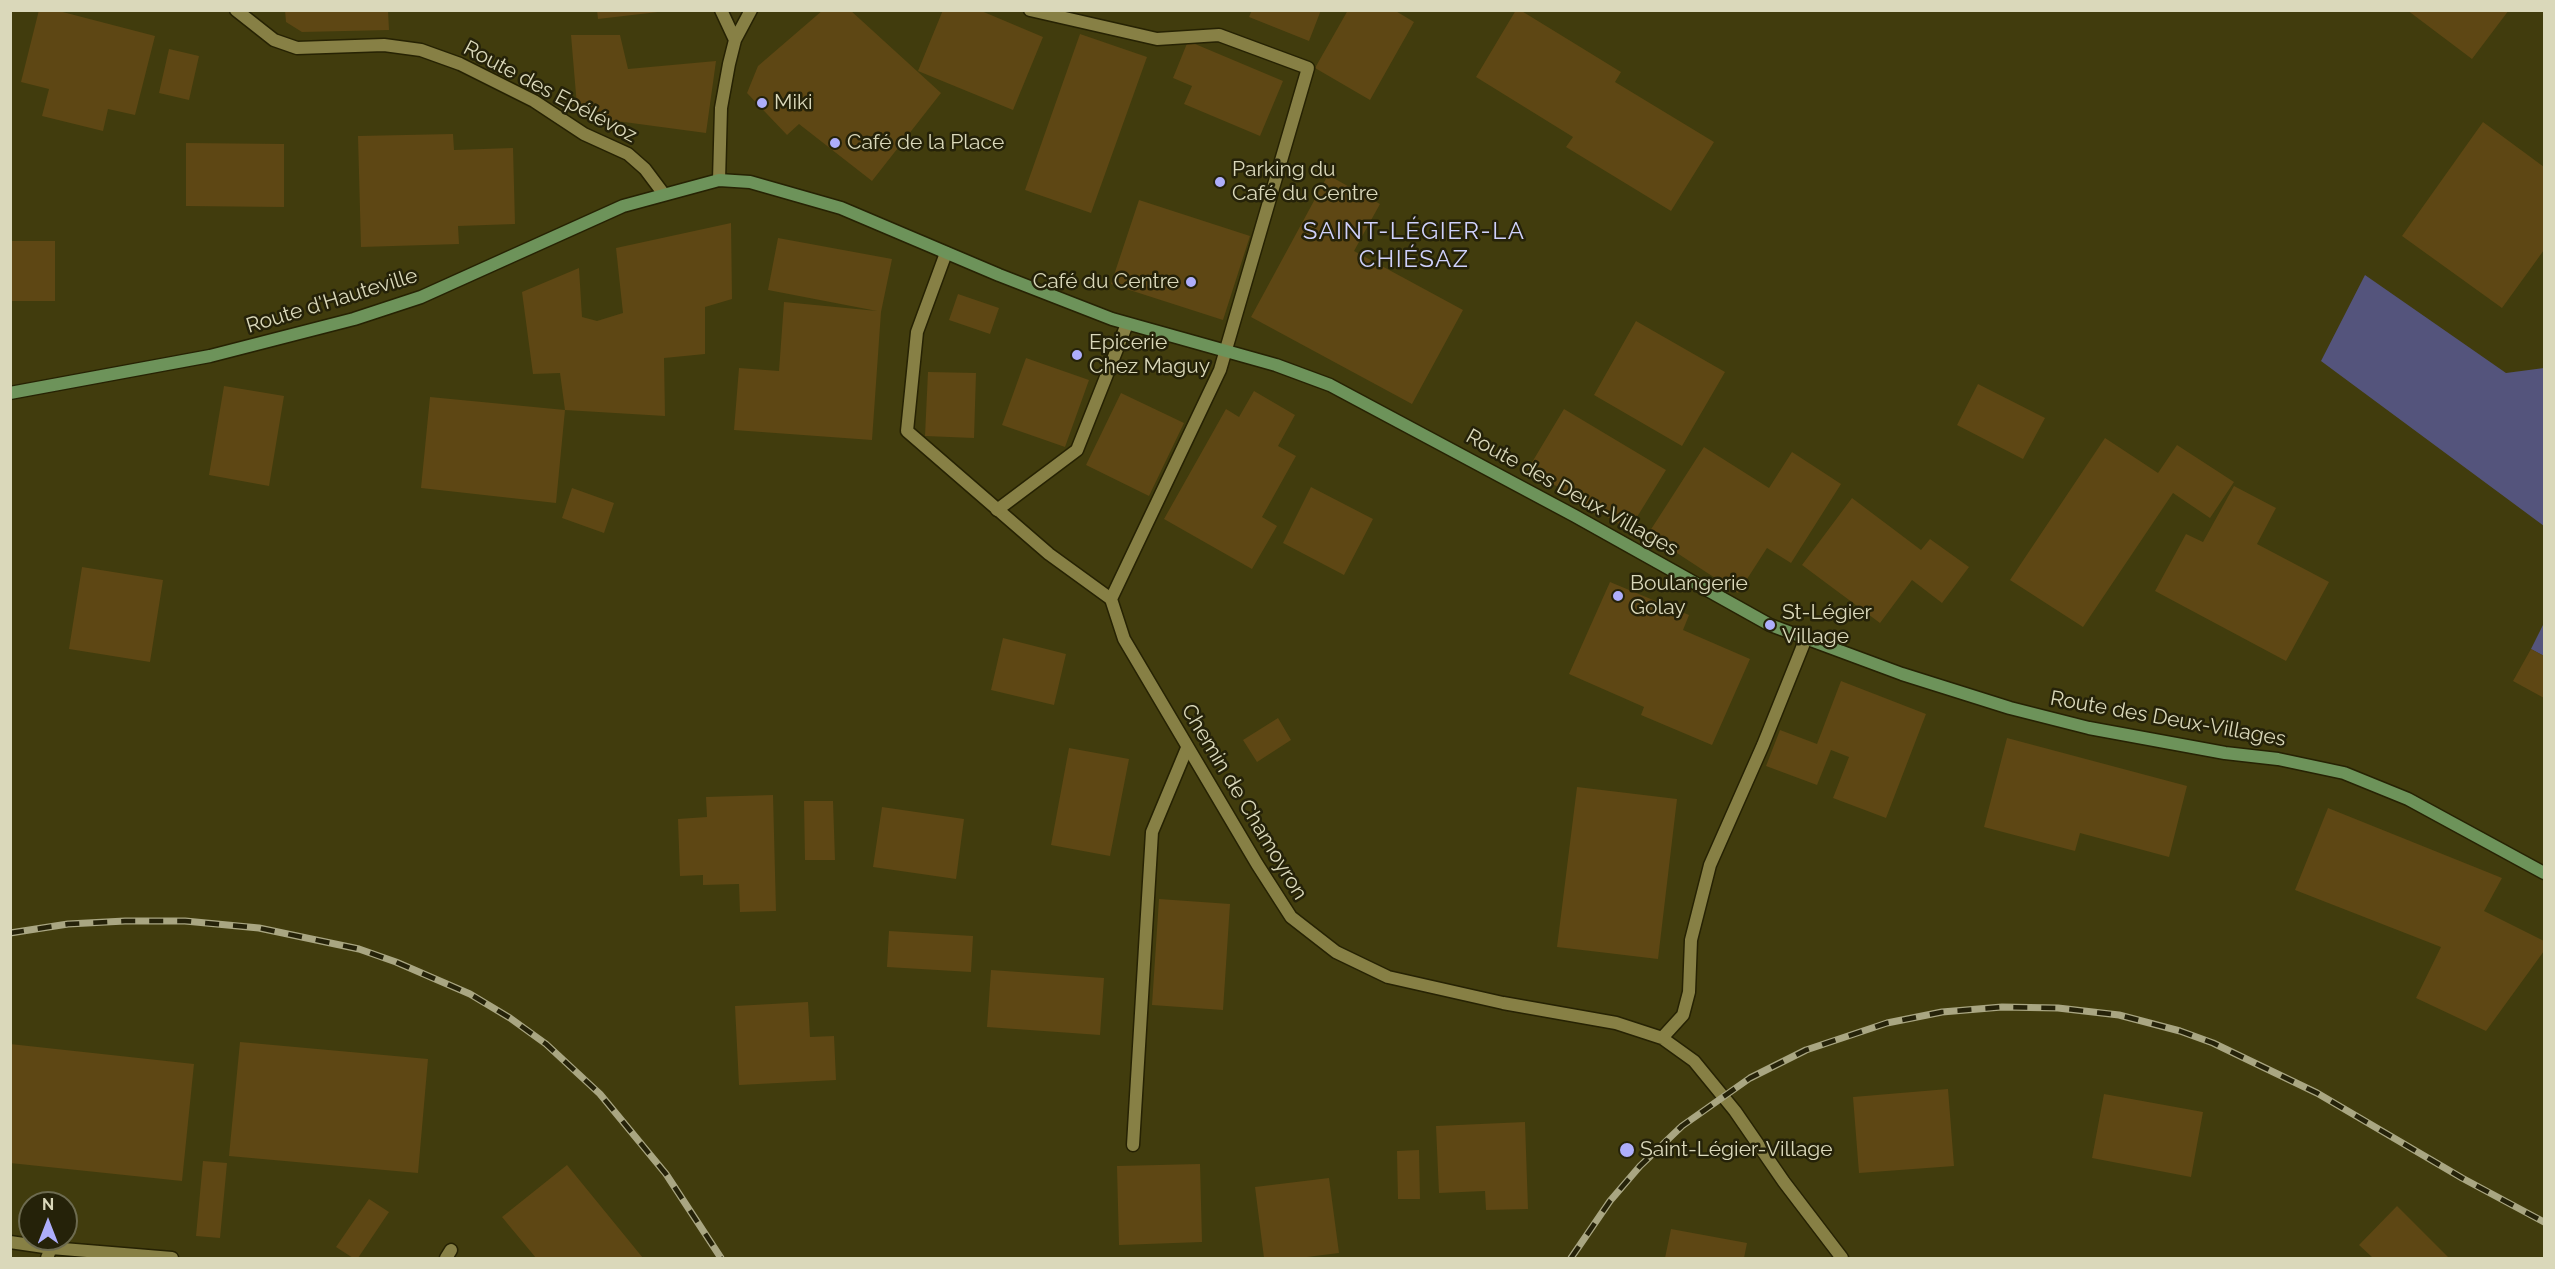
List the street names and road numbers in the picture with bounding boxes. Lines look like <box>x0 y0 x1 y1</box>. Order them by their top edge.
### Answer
street label: Route des Epélévoz <box>459 36 641 148</box>
street label: Route d'Hauteville <box>243 263 421 339</box>
street label: Route des Deux-Villages <box>1461 424 1683 562</box>
street label: Route des Deux-Villages <box>2048 686 2288 752</box>
street label: Chemin de Chamoyron <box>1176 700 1312 904</box>

